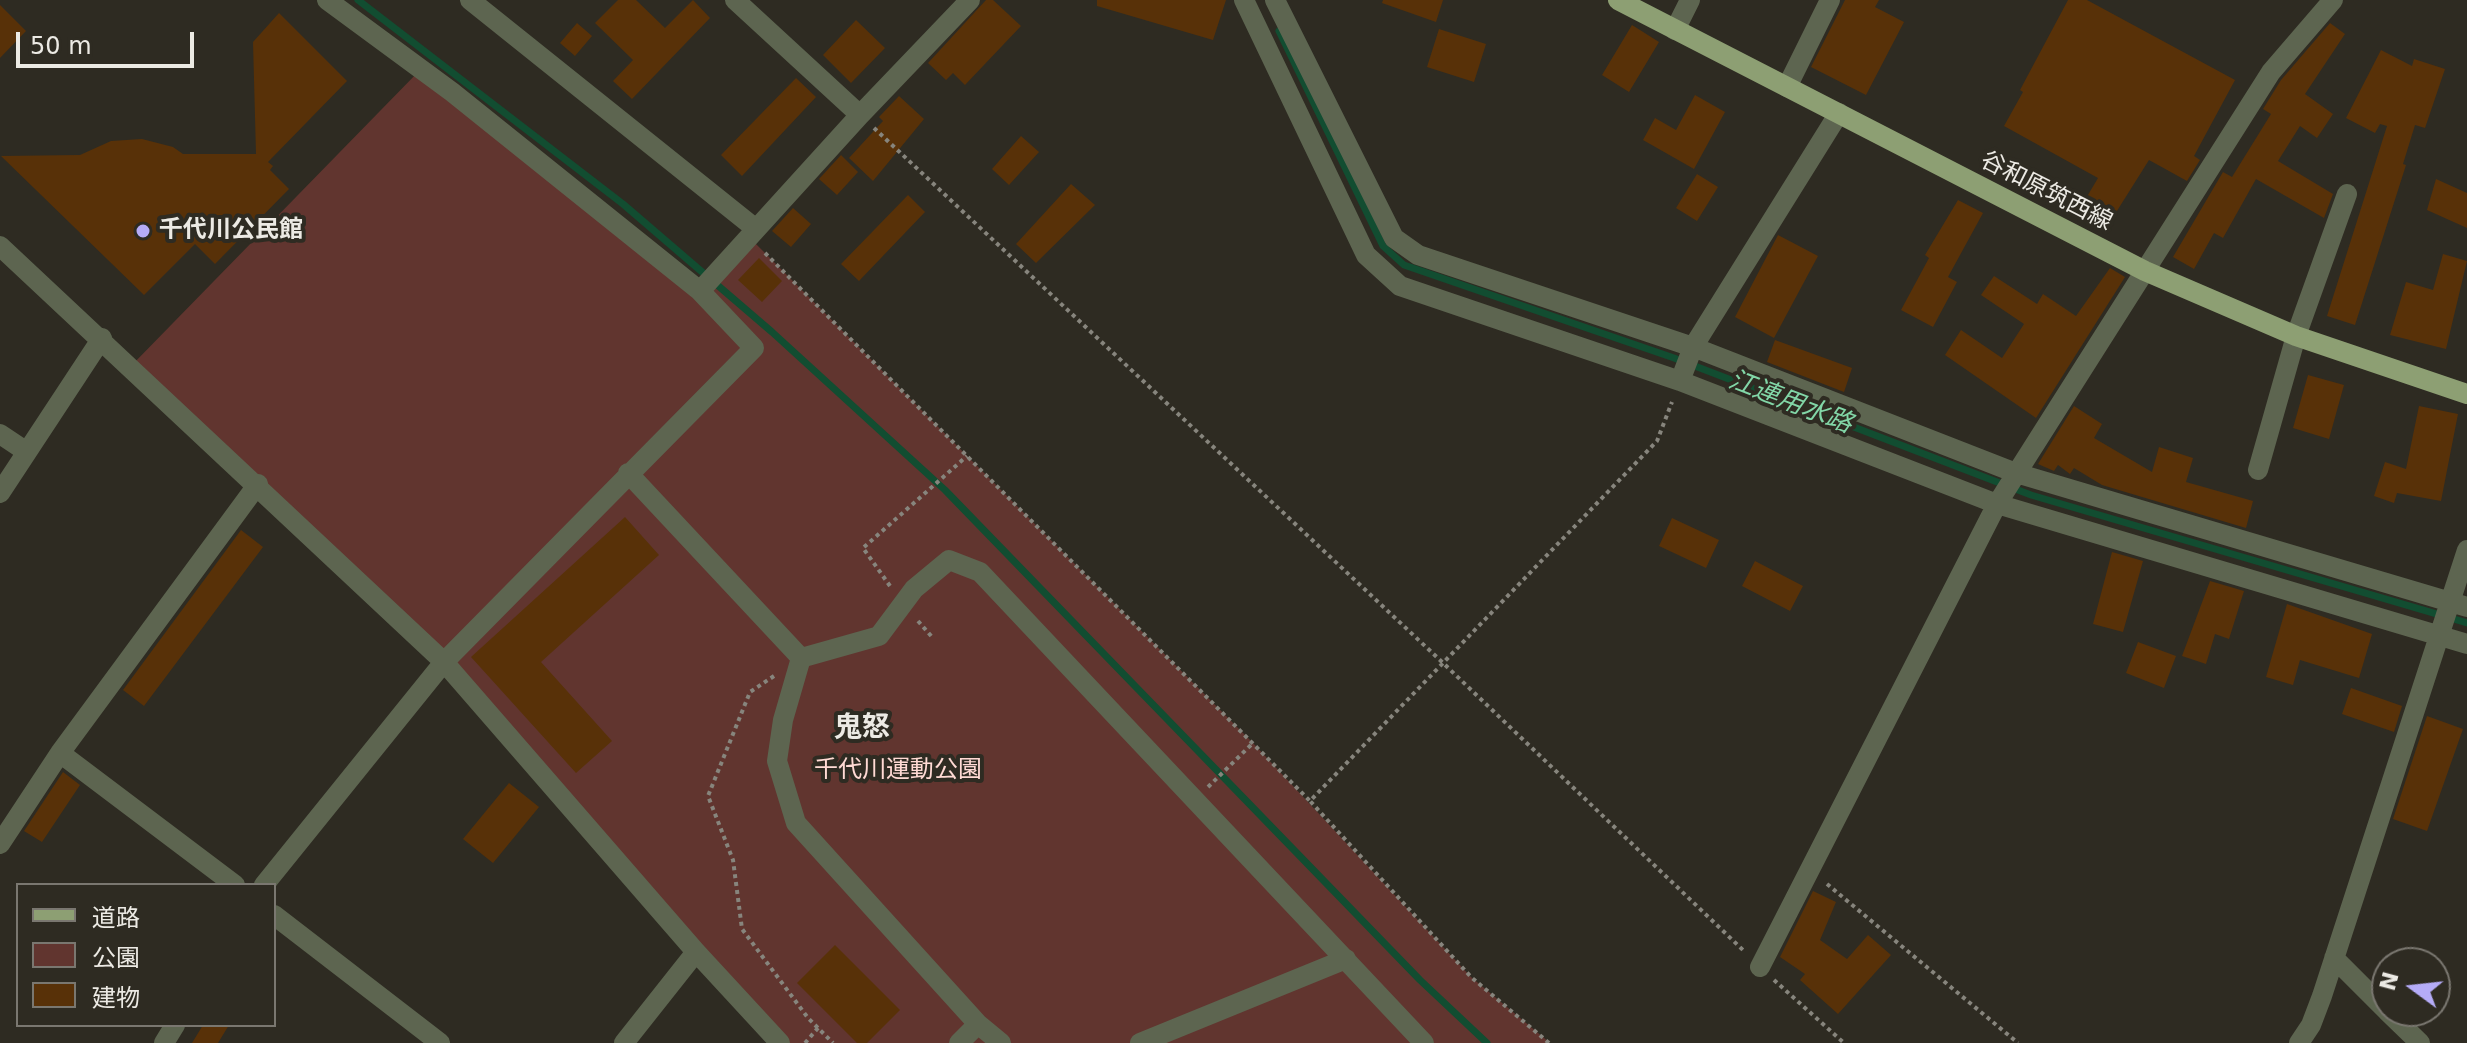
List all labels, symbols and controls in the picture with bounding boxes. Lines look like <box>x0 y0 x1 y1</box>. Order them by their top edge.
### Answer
scale bar <box>20 16 198 66</box>
text: 50 m <box>30 32 92 60</box>
street label: 谷和原筑西線 <box>1975 146 2117 238</box>
place label: 千代川公民館 <box>159 217 303 245</box>
marker: 千代川公民館 <box>134 222 152 240</box>
water label: 江連用水路 <box>1724 365 1856 441</box>
district label: 鬼怒 <box>834 712 890 746</box>
park label: 千代川運動公園 <box>814 757 982 785</box>
legend <box>16 883 276 1027</box>
text: 道路 <box>92 904 140 932</box>
text: 公園 <box>92 944 140 972</box>
north arrow <box>2371 947 2451 1027</box>
text: N <box>2375 969 2404 993</box>
text: 建物 <box>92 984 140 1012</box>

